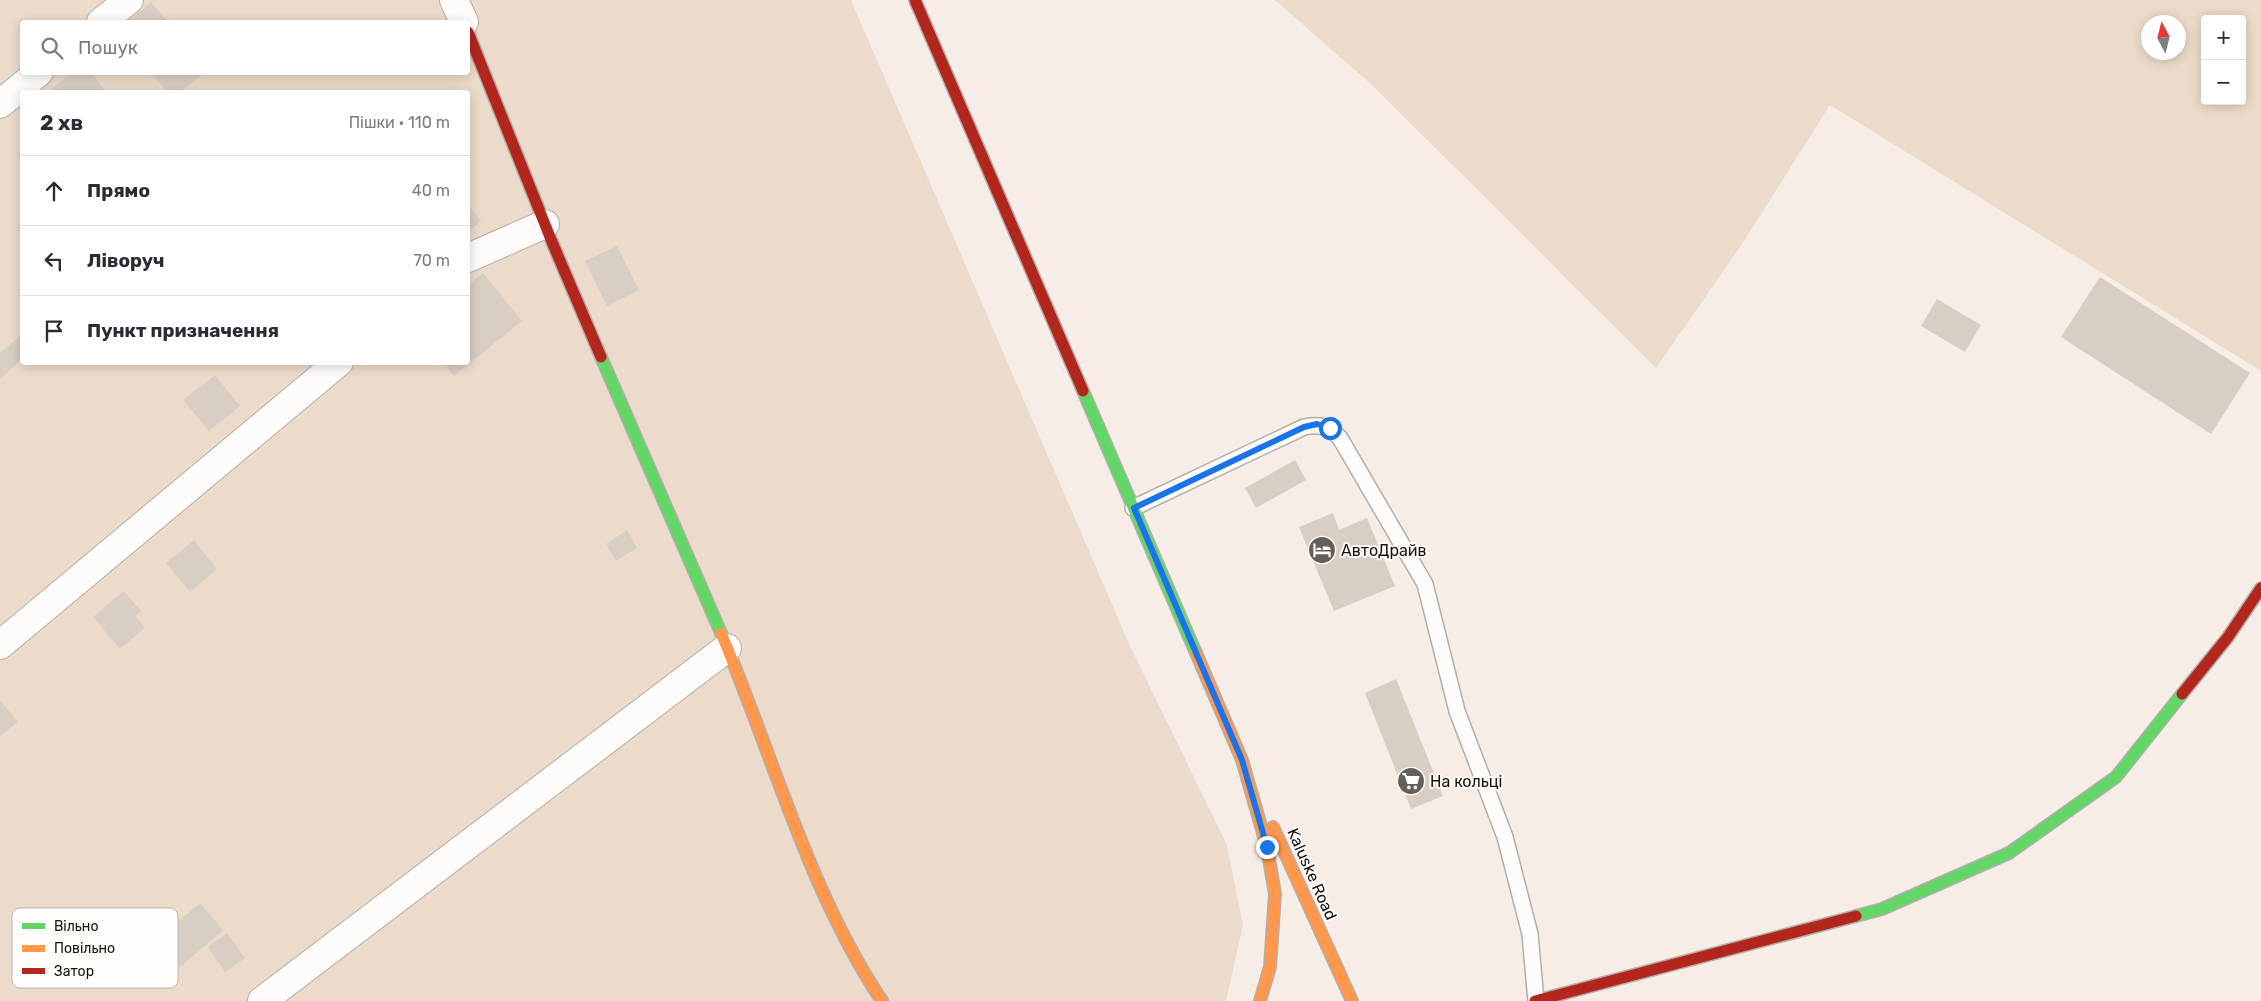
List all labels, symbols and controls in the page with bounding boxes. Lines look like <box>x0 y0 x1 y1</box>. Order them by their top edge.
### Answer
north arrow <box>2141 15 2186 60</box>
map controls <box>2201 15 2246 105</box>
button: + <box>2201 15 2246 60</box>
search box <box>20 20 470 75</box>
icon: search <box>38 34 66 62</box>
text: Пошук <box>78 36 138 59</box>
button: − <box>2201 60 2246 105</box>
text: 2 хв <box>40 110 83 135</box>
text: Пішки · 110 m <box>349 113 450 132</box>
icon: ahead <box>40 177 68 205</box>
text: Прямо <box>87 179 150 202</box>
text: 40 m <box>412 181 450 200</box>
icon: left <box>40 247 68 275</box>
text: Ліворуч <box>87 249 164 272</box>
text: 70 m <box>413 251 450 270</box>
icon: arrive <box>40 317 68 345</box>
text: Пункт призначення <box>87 319 279 342</box>
route start <box>1319 417 1342 440</box>
hotel icon: АвтоДрайв <box>1307 535 1337 565</box>
place label: АвтоДрайв <box>1341 541 1427 560</box>
supermarket icon: На кольці <box>1396 766 1426 796</box>
place label: На кольці <box>1430 772 1502 791</box>
street label: Kaluske Road <box>1283 825 1341 923</box>
route end <box>1256 836 1279 859</box>
legend <box>12 908 178 988</box>
text: Вільно <box>54 918 98 935</box>
text: Повільно <box>54 940 115 957</box>
text: Затор <box>54 963 94 980</box>

